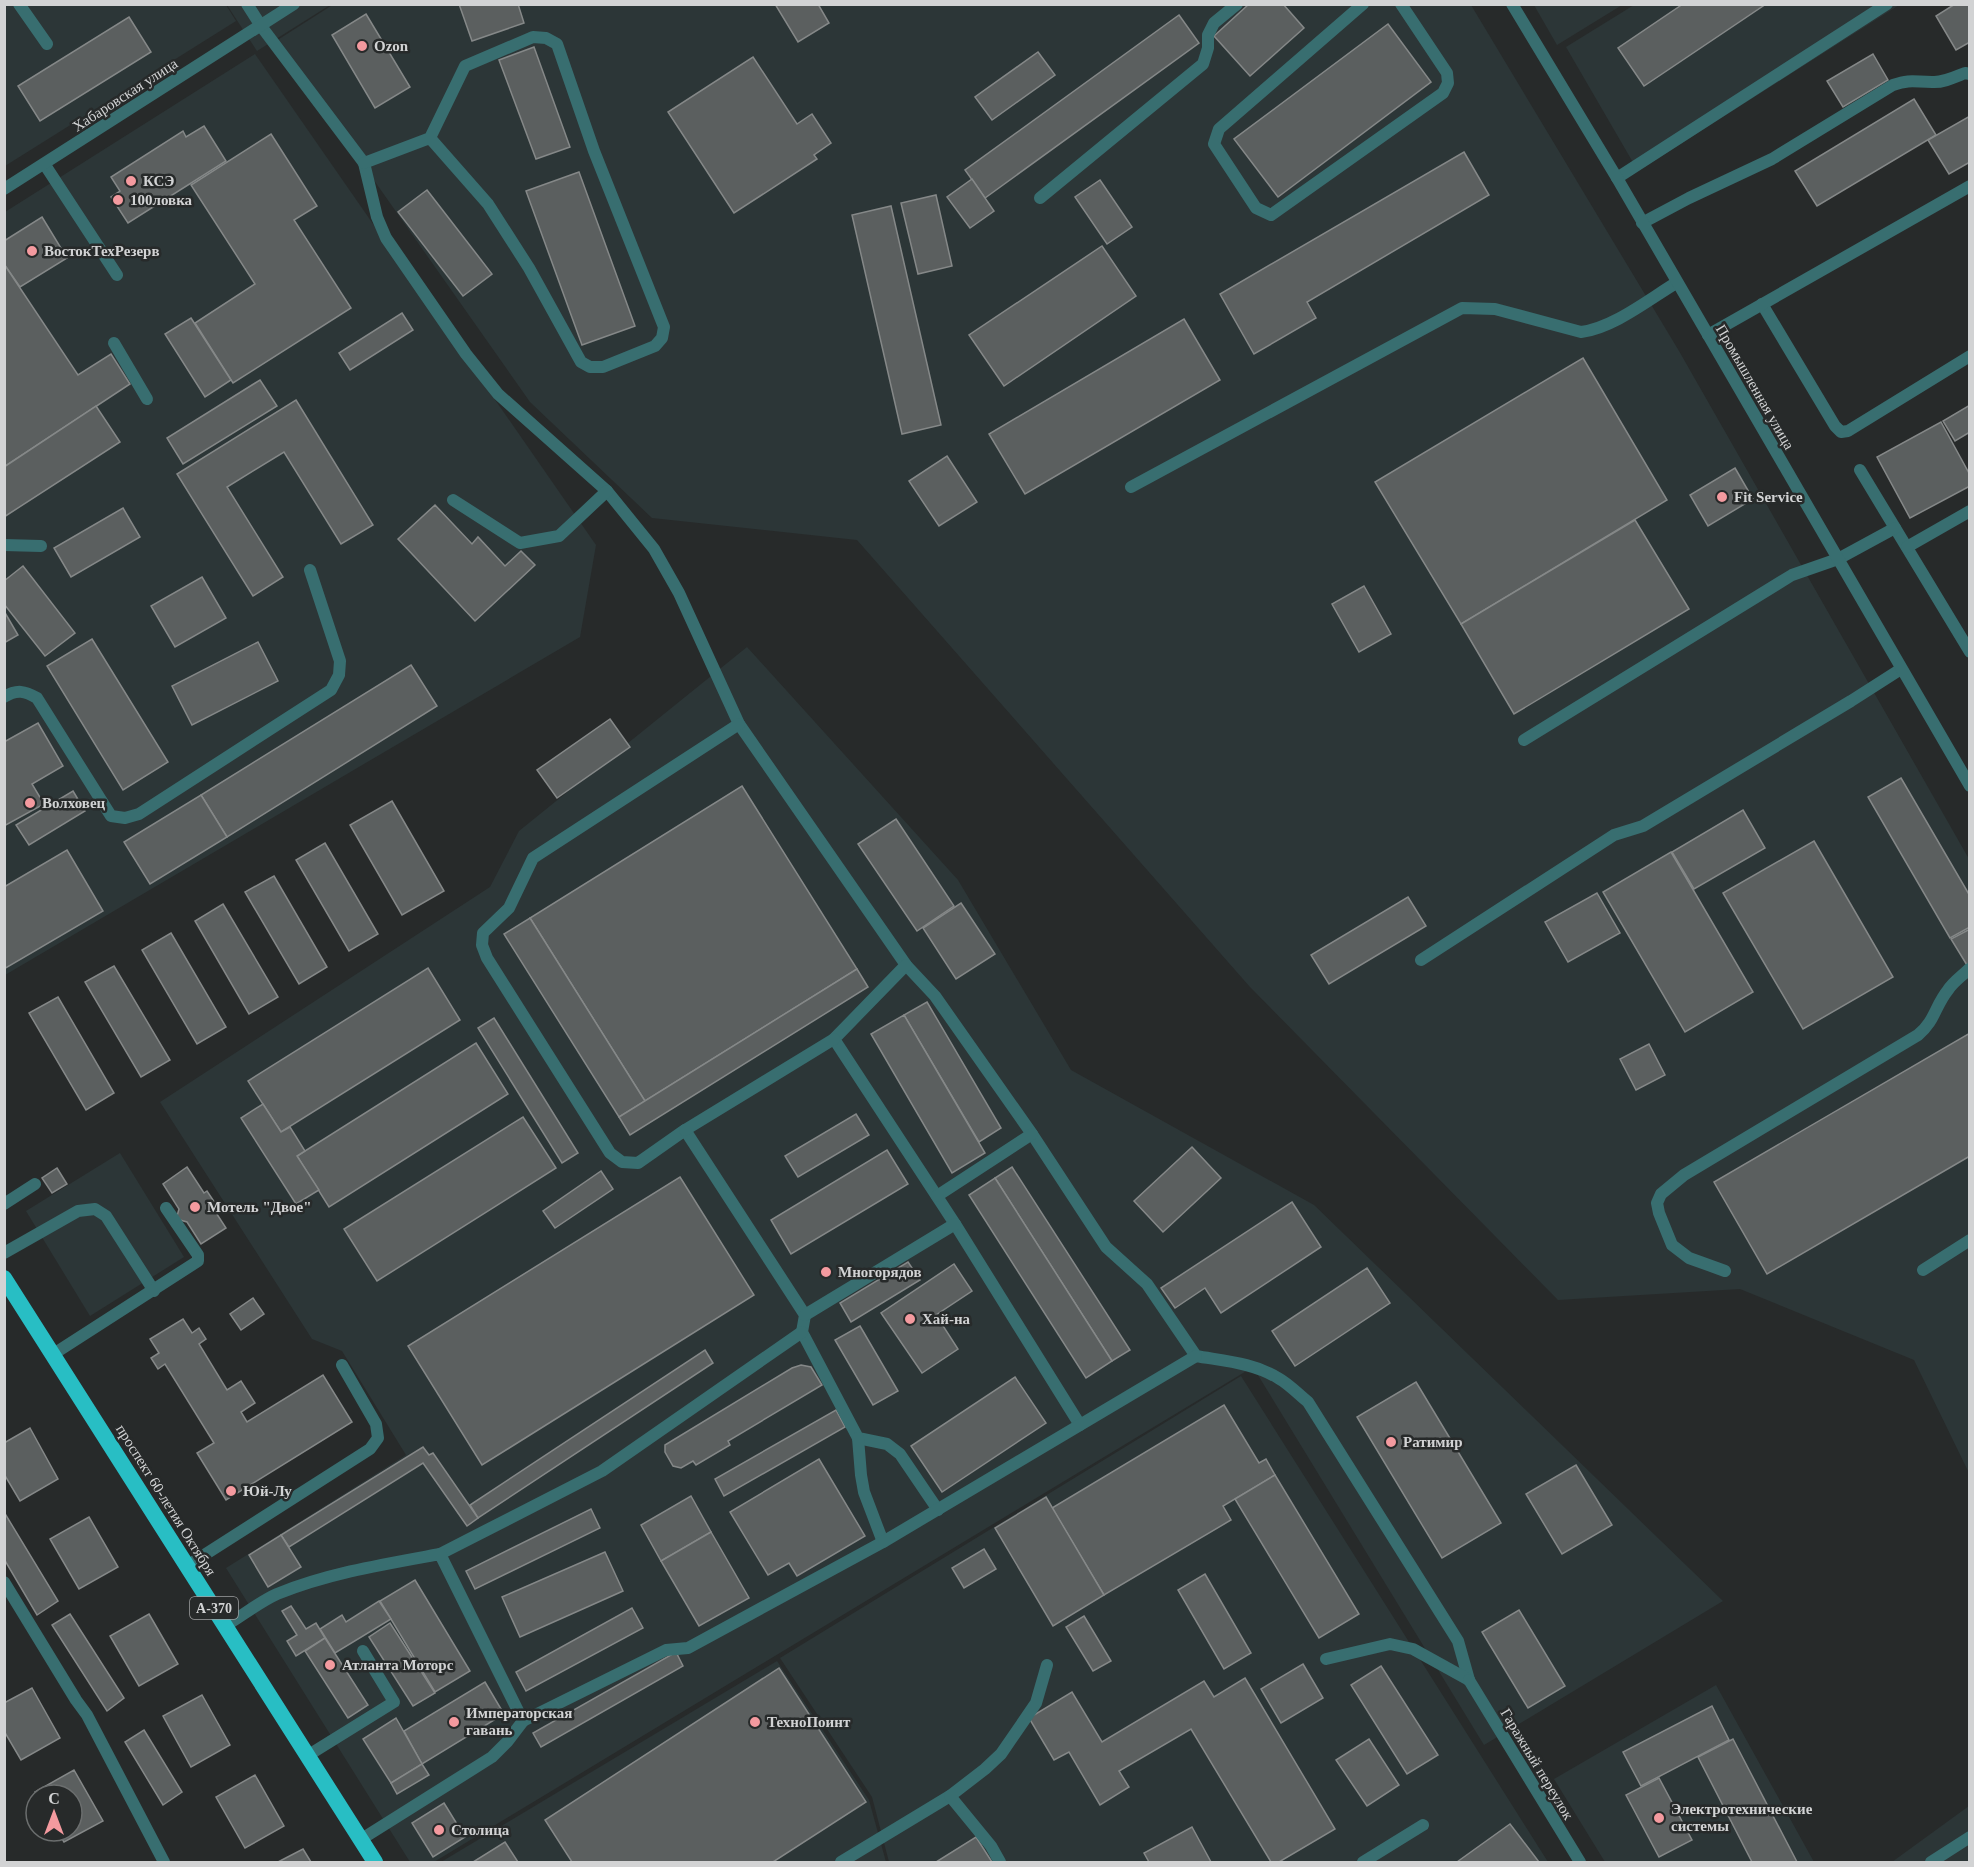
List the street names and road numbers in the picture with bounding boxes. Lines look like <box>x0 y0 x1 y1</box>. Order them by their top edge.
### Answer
street label: Хабаровская улица <box>70 55 181 135</box>
street label: Промышленная улица <box>1713 322 1797 452</box>
street label: проспект 60-летия Октября <box>113 1422 219 1578</box>
road number: А-370 <box>190 1597 238 1619</box>
street label: Гаражный переулок <box>1497 1705 1577 1823</box>

